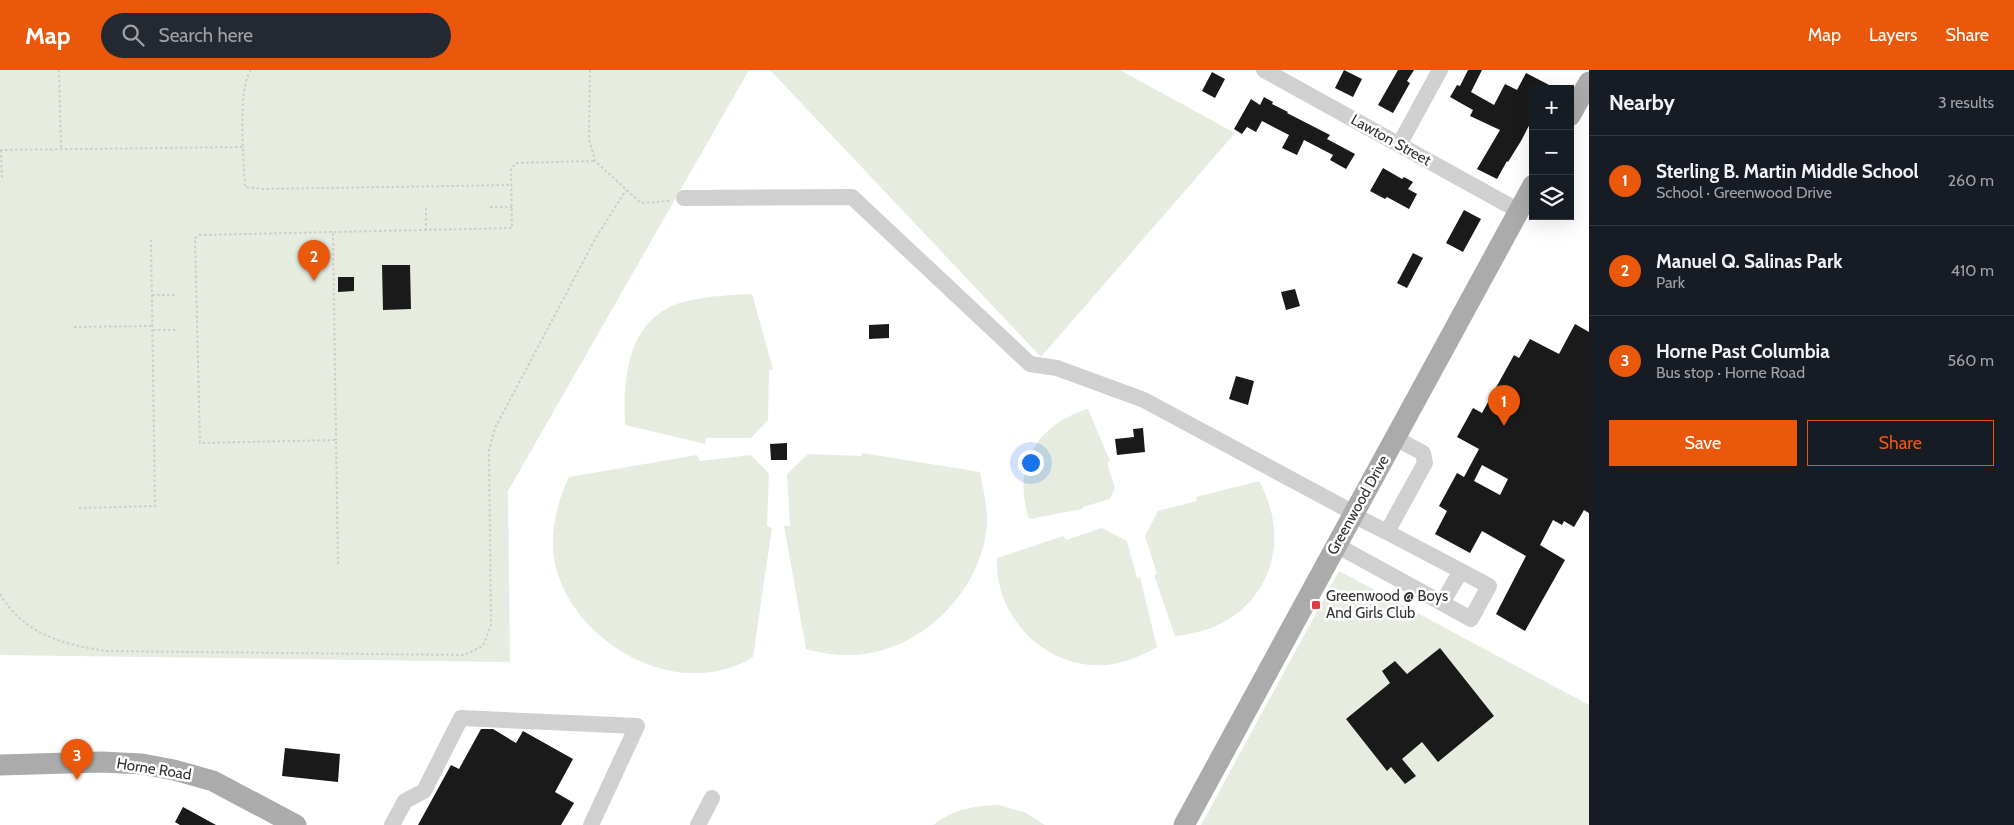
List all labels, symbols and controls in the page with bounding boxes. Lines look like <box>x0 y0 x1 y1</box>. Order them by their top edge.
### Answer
search box <box>101 13 451 58</box>
text: Map <box>25 21 71 50</box>
icon: search <box>119 21 147 49</box>
text: Search here <box>159 24 253 47</box>
text: Map <box>1808 24 1841 46</box>
text: Layers <box>1869 24 1918 46</box>
text: Share <box>1946 24 1989 46</box>
map controls <box>1529 85 1574 220</box>
button: + <box>1529 85 1574 130</box>
text: Nearby <box>1609 90 1675 115</box>
text: 3 results <box>1938 93 1994 112</box>
street label: Lawton Street <box>1348 111 1434 169</box>
button: − <box>1529 130 1574 175</box>
text: Sterling B. Martin Middle School <box>1656 160 1919 183</box>
text: 1 <box>1622 171 1628 190</box>
text: 260 m <box>1948 171 1994 190</box>
button: layers <box>1529 175 1574 220</box>
text: School · Greenwood Drive <box>1656 183 1832 202</box>
pin: 2 <box>298 240 330 281</box>
text: Manuel Q. Salinas Park <box>1656 250 1842 273</box>
text: 2 <box>1621 261 1629 280</box>
text: 410 m <box>1951 261 1994 280</box>
text: Park <box>1656 273 1685 292</box>
text: Horne Past Columbia <box>1656 340 1830 363</box>
text: 3 <box>1621 351 1629 370</box>
text: 560 m <box>1947 351 1994 370</box>
text: Bus stop · Horne Road <box>1656 363 1805 382</box>
pin: 1 <box>1488 385 1520 426</box>
button: Save <box>1609 420 1797 466</box>
button: Share <box>1807 420 1994 466</box>
your location <box>1018 450 1044 476</box>
street label: Greenwood Drive <box>1323 452 1393 558</box>
place label: Greenwood @ Boys And Girls Club <box>1326 587 1448 622</box>
marker: Greenwood @ Boys And Girls Club <box>1310 599 1322 611</box>
pin: 3 <box>61 739 93 780</box>
street label: Horne Road <box>115 754 193 784</box>

